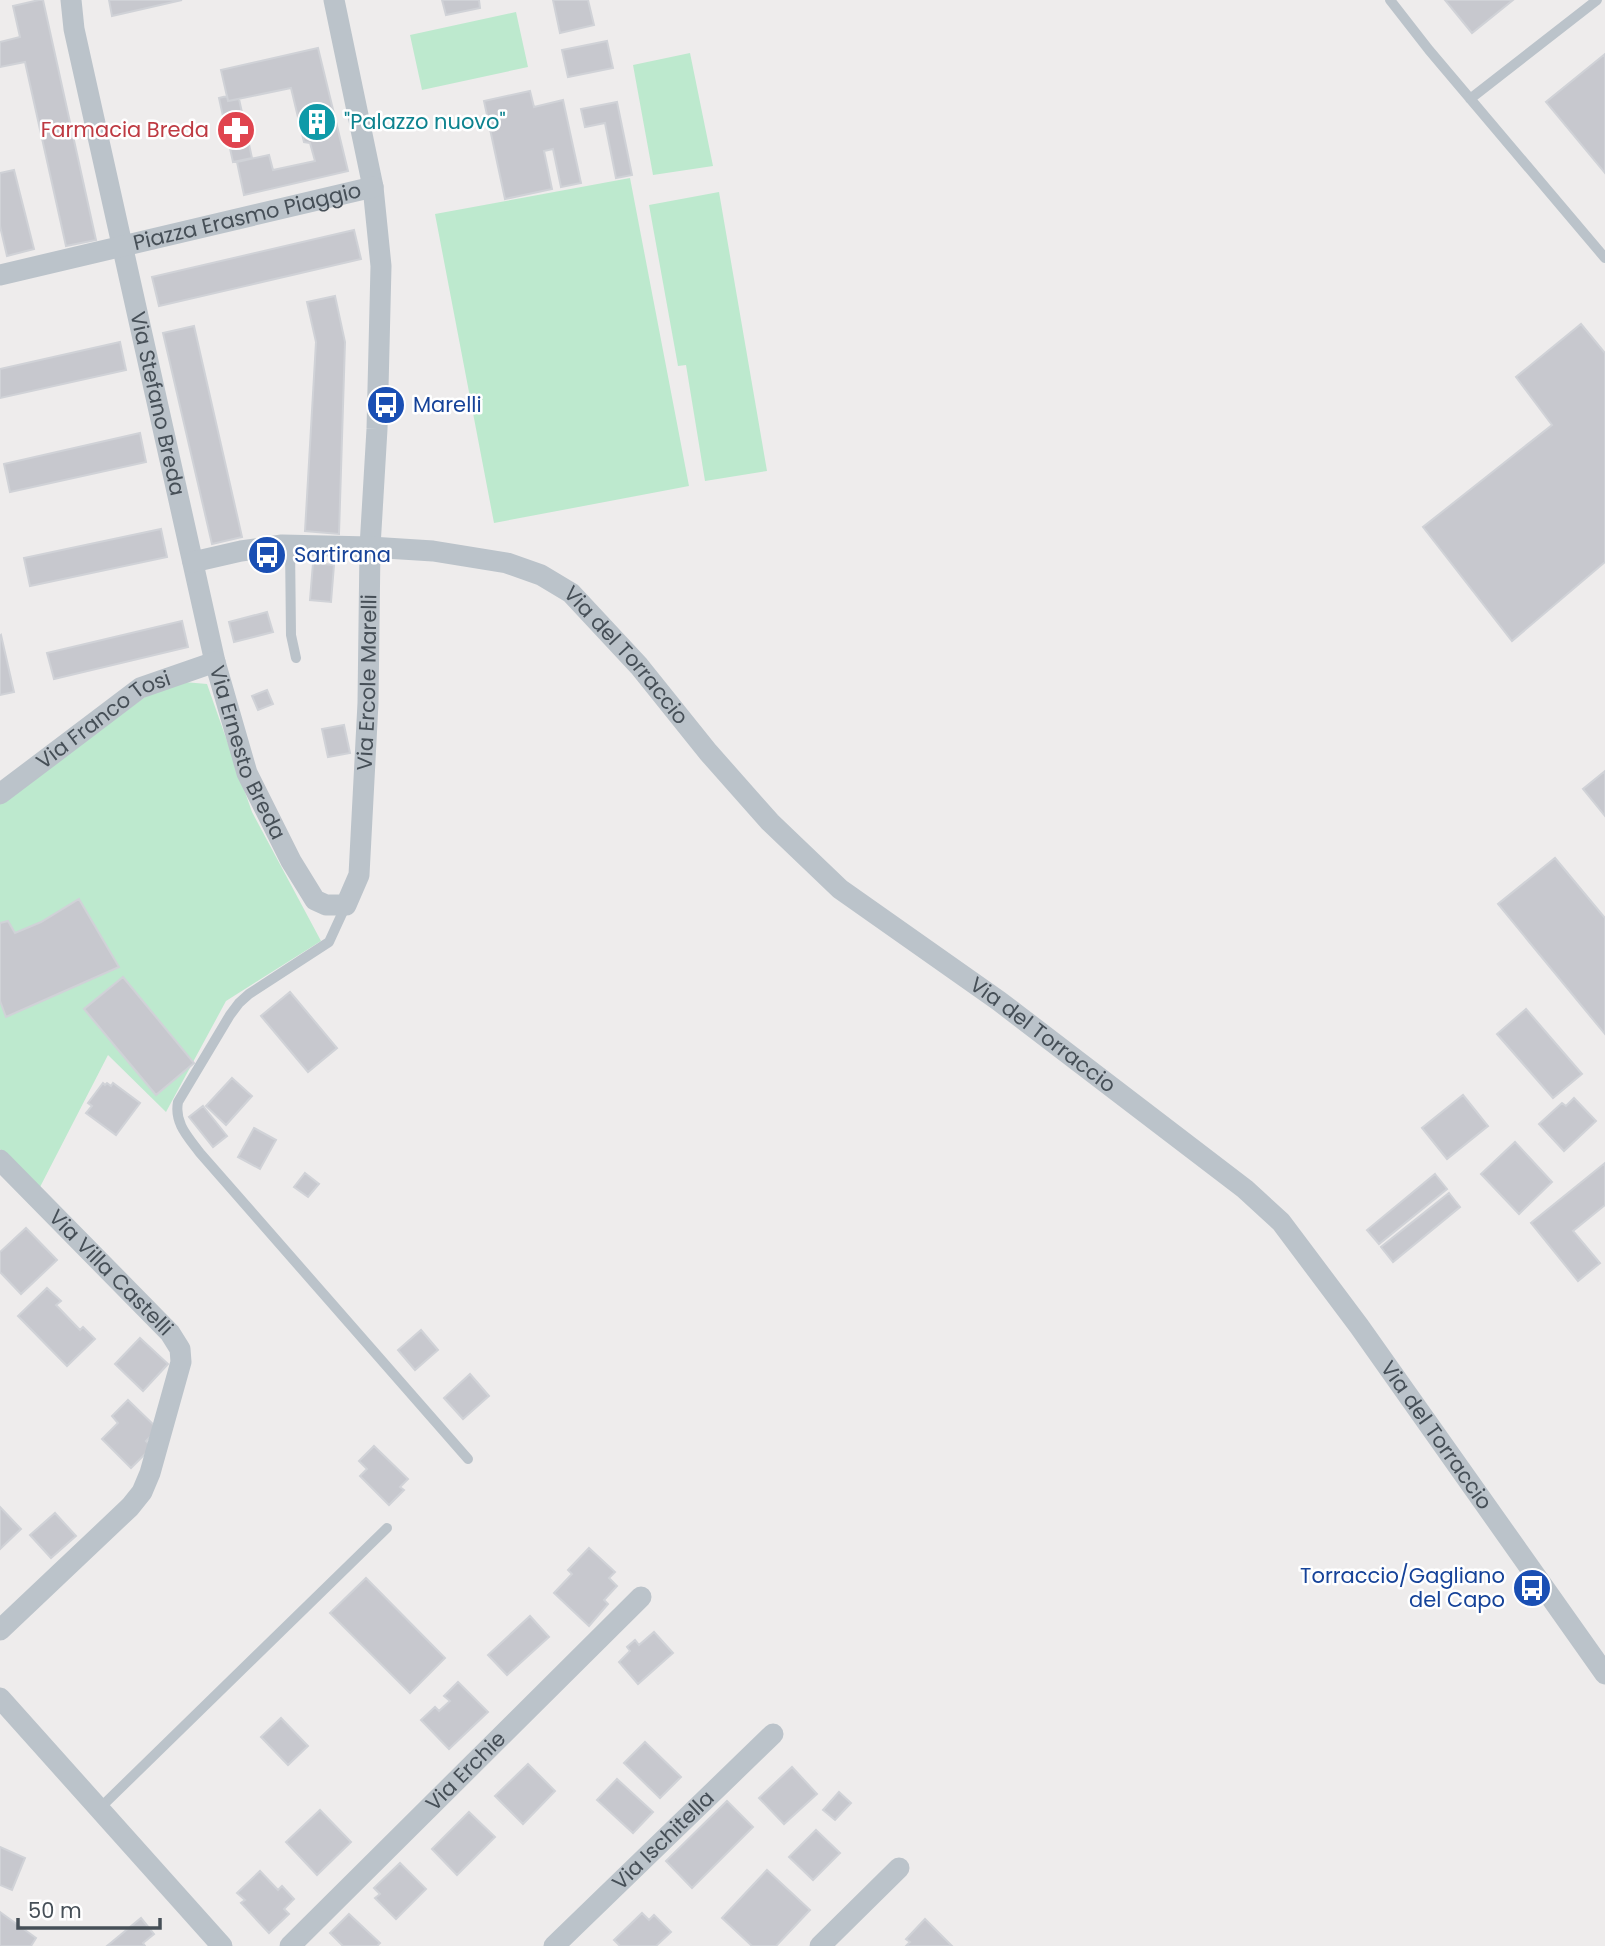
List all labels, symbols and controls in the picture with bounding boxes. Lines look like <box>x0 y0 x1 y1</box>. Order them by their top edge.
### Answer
building icon: "Palazzo nuovo" <box>296 101 338 143</box>
place label: "Palazzo nuovo" <box>344 107 506 136</box>
pharmacy icon: Farmacia Breda <box>215 109 257 151</box>
place label: Farmacia Breda <box>41 115 209 144</box>
street label: Piazza Erasmo Piaggio <box>130 175 364 257</box>
street label: Via Stefano Breda <box>123 309 193 498</box>
bus stop icon: Marelli <box>365 384 407 426</box>
place label: Marelli <box>413 390 482 419</box>
bus stop icon: Sartirana <box>246 534 288 576</box>
place label: Sartirana <box>294 540 391 569</box>
street label: Via del Torraccio <box>557 579 695 730</box>
street label: Via Ercole Marelli <box>349 594 383 771</box>
street label: Via Ernesto Breda <box>203 662 293 844</box>
street label: Via Franco Tosi <box>30 664 174 776</box>
street label: Via del Torraccio <box>964 970 1122 1099</box>
street label: Via Villa Castelli <box>42 1203 180 1342</box>
street label: Via del Torraccio <box>1374 1355 1499 1515</box>
place label: Torraccio/Gagliano del Capo <box>1300 1561 1505 1614</box>
bus stop icon: Torraccio/Gagliano del Capo <box>1511 1567 1553 1609</box>
street label: Via Erchie <box>419 1724 512 1817</box>
street label: Via Ischitella <box>605 1784 720 1896</box>
scale bar <box>18 1886 159 1930</box>
text: 50 m <box>28 1896 82 1925</box>

